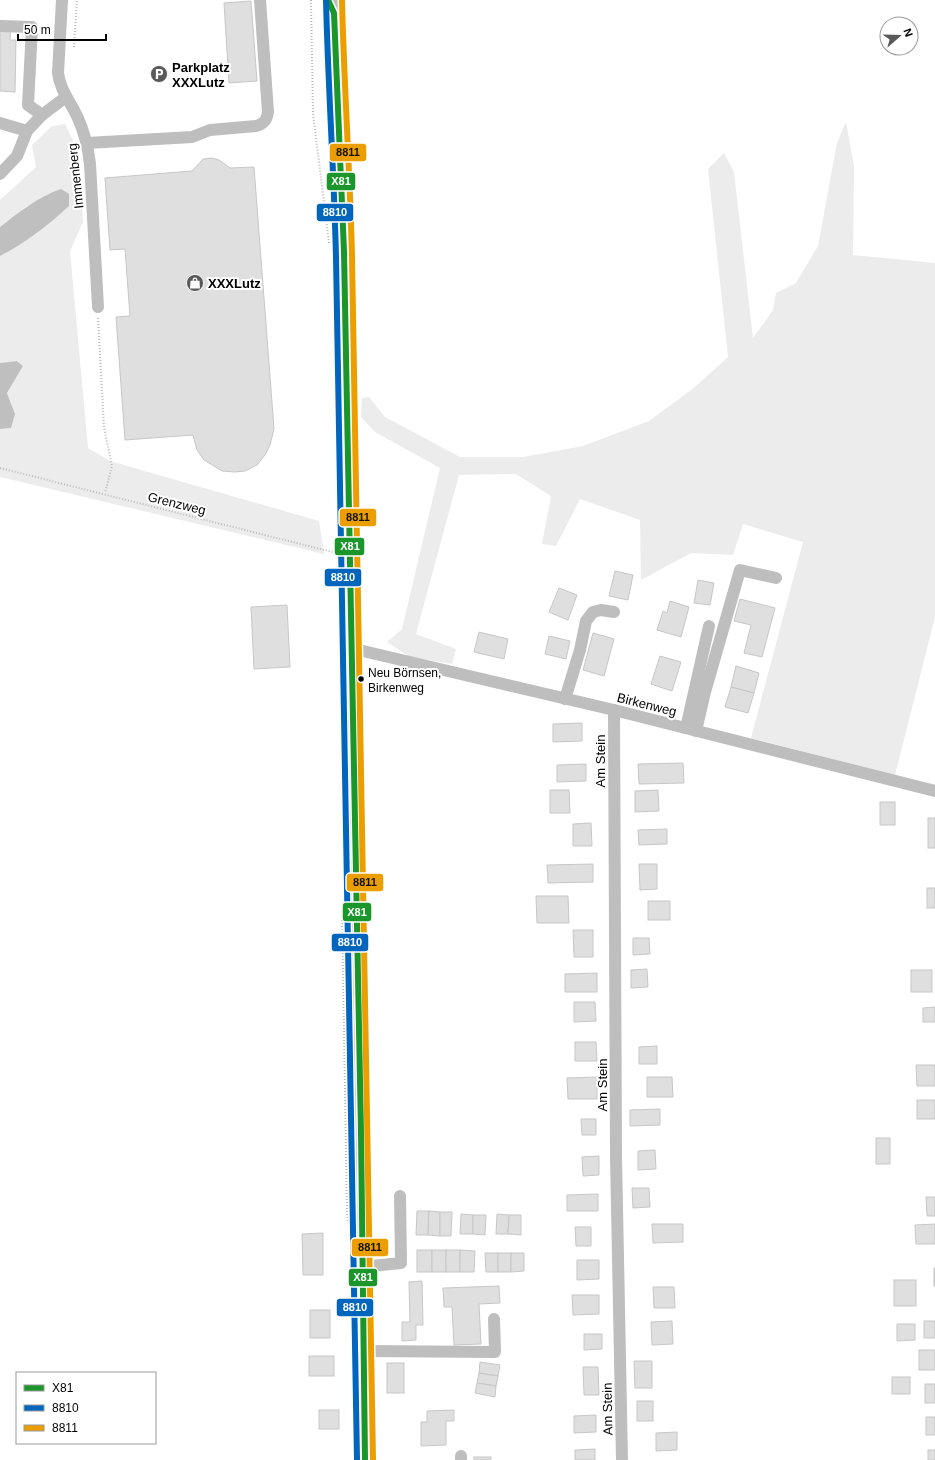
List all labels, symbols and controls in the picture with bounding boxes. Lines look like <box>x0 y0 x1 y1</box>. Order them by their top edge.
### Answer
scale bar <box>18 16 106 42</box>
north arrow <box>879 16 919 56</box>
text: 50 m <box>24 23 51 37</box>
text: N <box>901 27 915 38</box>
place label: Parkplatz XXXLutz <box>172 60 230 90</box>
parking icon: Parkplatz XXXLutz <box>149 64 169 84</box>
street label: Immenberg <box>65 142 86 209</box>
line badge: 8811 <box>329 143 367 162</box>
text: 8811 <box>336 146 360 158</box>
line badge: X81 <box>326 172 356 191</box>
text: X81 <box>331 175 351 187</box>
line badge: 8810 <box>316 203 354 222</box>
text: 8810 <box>323 206 347 218</box>
shop icon: XXXLutz <box>185 273 205 293</box>
place label: XXXLutz <box>208 276 261 291</box>
street label: Grenzweg <box>146 489 207 518</box>
line badge: 8811 <box>339 508 377 527</box>
text: 8811 <box>346 511 370 523</box>
line badge: X81 <box>334 537 365 556</box>
text: X81 <box>340 540 360 552</box>
line badge: 8810 <box>324 568 362 587</box>
text: 8810 <box>331 571 355 583</box>
place label: Neu Börnsen, Birkenweg <box>368 666 441 695</box>
marker: Neu Börnsen, Birkenweg <box>356 674 366 684</box>
street label: Birkenweg <box>616 690 678 719</box>
street label: Am Stein <box>593 735 608 787</box>
line badge: 8811 <box>346 873 384 892</box>
text: 8811 <box>353 876 377 888</box>
line badge: X81 <box>342 902 372 922</box>
text: X81 <box>347 906 367 918</box>
line badge: 8810 <box>331 933 369 952</box>
text: 8810 <box>338 936 362 948</box>
street label: Am Stein <box>595 1059 610 1111</box>
line badge: 8811 <box>351 1238 389 1257</box>
text: 8811 <box>358 1241 382 1253</box>
line badge: X81 <box>348 1268 378 1287</box>
text: X81 <box>353 1271 373 1283</box>
line badge: 8810 <box>336 1298 374 1317</box>
text: 8810 <box>343 1301 367 1313</box>
legend <box>16 1372 156 1444</box>
text: X81 <box>52 1381 74 1395</box>
street label: Am Stein <box>600 1382 615 1435</box>
text: 8810 <box>52 1401 79 1415</box>
text: 8811 <box>52 1421 78 1435</box>

